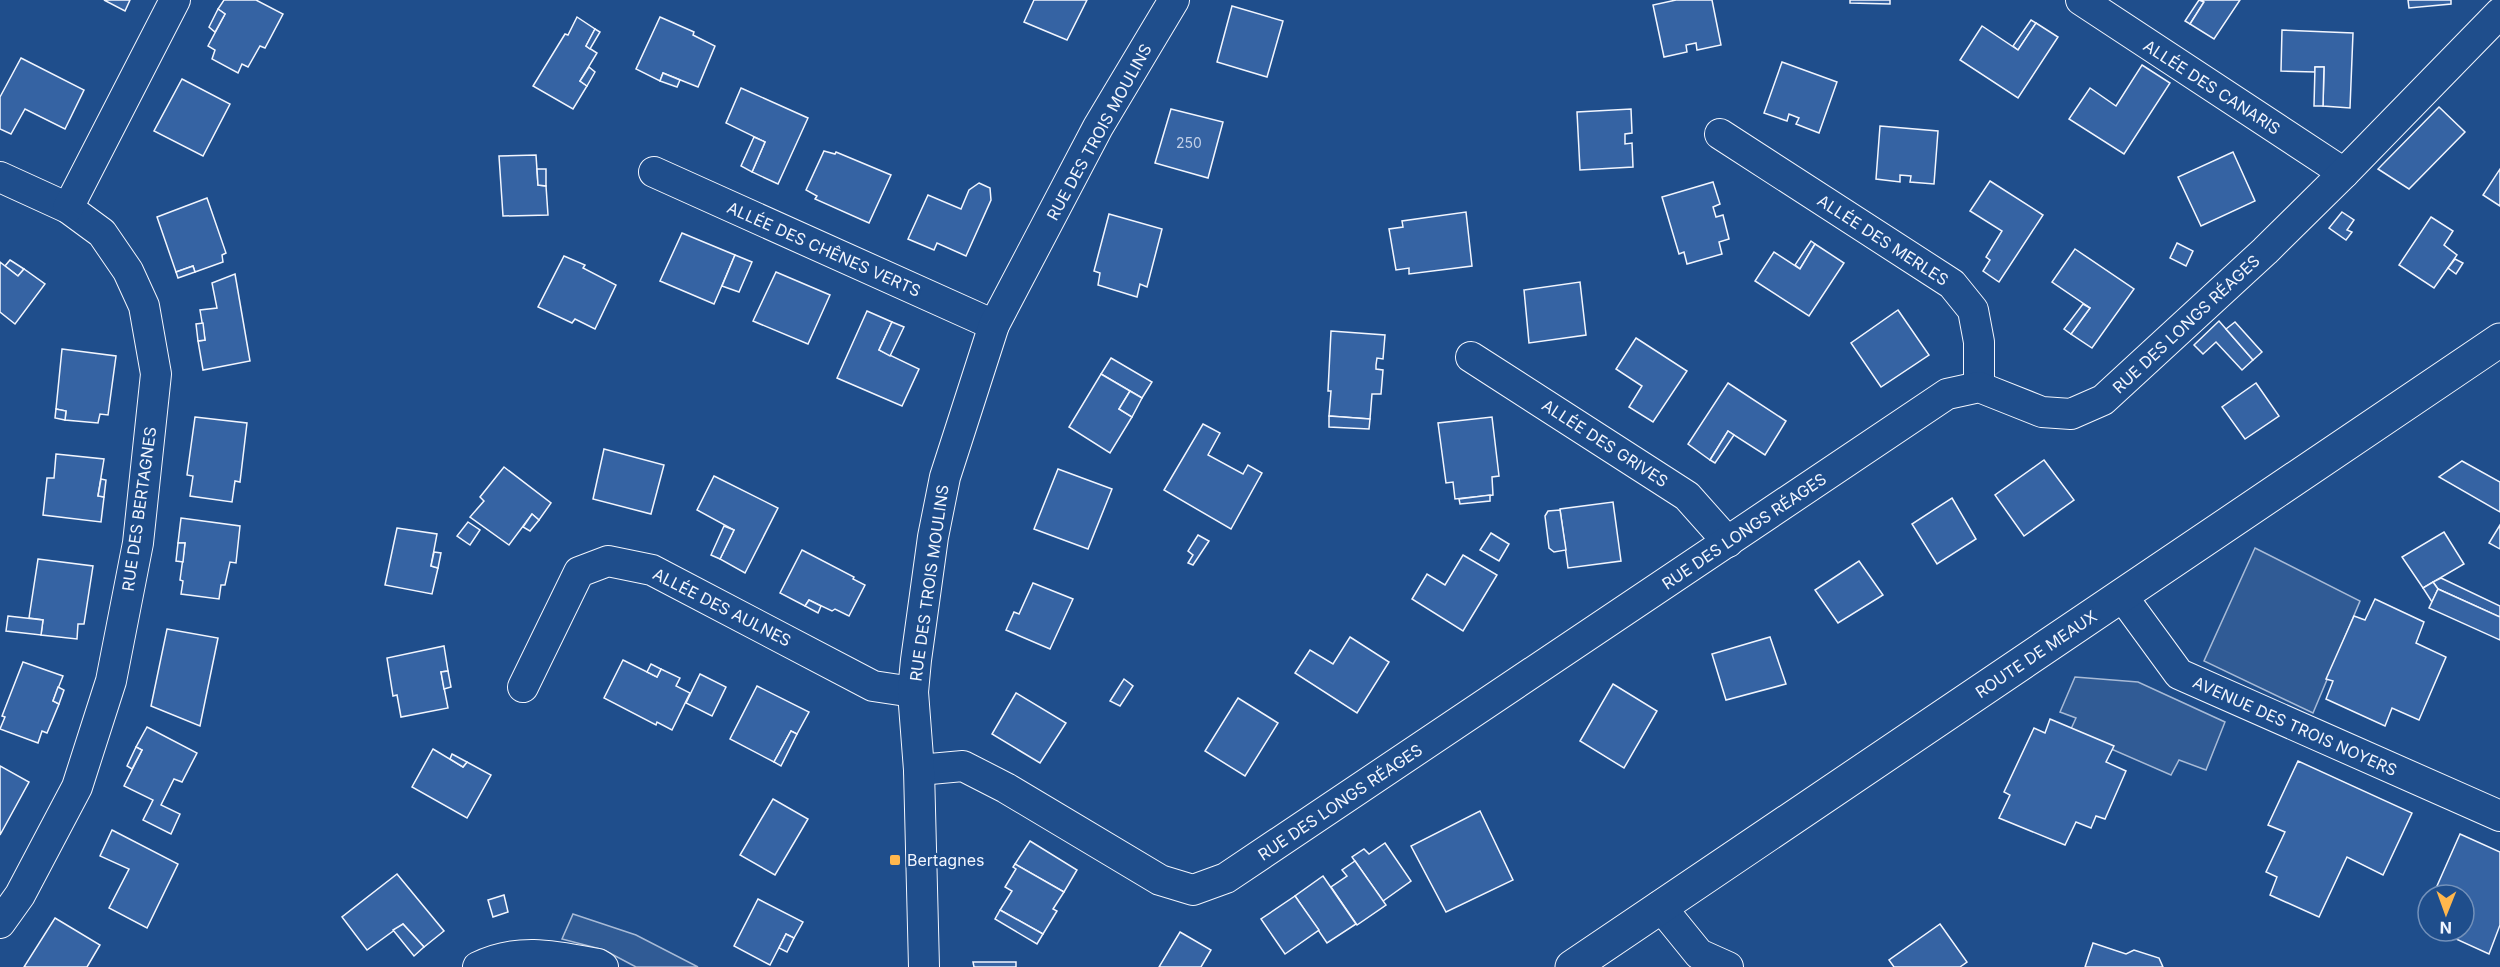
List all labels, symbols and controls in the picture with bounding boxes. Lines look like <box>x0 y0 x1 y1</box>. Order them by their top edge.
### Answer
street label: ALLÉE DES CANARIS <box>2140 35 2284 139</box>
street label: RUE DES TROIS MOULINS <box>1042 40 1156 224</box>
house number: 250 <box>1176 134 1202 151</box>
street label: ALLÉE DES MERLES <box>1814 190 1952 290</box>
street label: ALLÉE DES CHÊNES VERTS <box>724 197 924 301</box>
street label: RUE DES LONGS RÉAGES <box>2108 251 2264 397</box>
street label: ALLÉE DES GRIVES <box>1538 395 1672 491</box>
street label: RUE DES BERTAGNES <box>118 425 160 593</box>
street label: RUE DES LONGS RÉAGES <box>1658 468 1830 594</box>
street label: RUE DES TROIS MOULINS <box>905 483 953 683</box>
street label: ALLÉE DES AULNES <box>650 563 794 651</box>
street label: ROUTE DE MEAUX <box>1971 606 2101 702</box>
street label: AVENUE DES TROIS NOYERS <box>2190 672 2400 780</box>
street label: RUE DES LONGS RÉAGES <box>1254 739 1426 865</box>
place label: Bertagnes <box>907 850 984 870</box>
marker: Bertagnes <box>888 853 902 867</box>
north arrow <box>2416 883 2476 943</box>
text: N <box>2439 918 2452 938</box>

